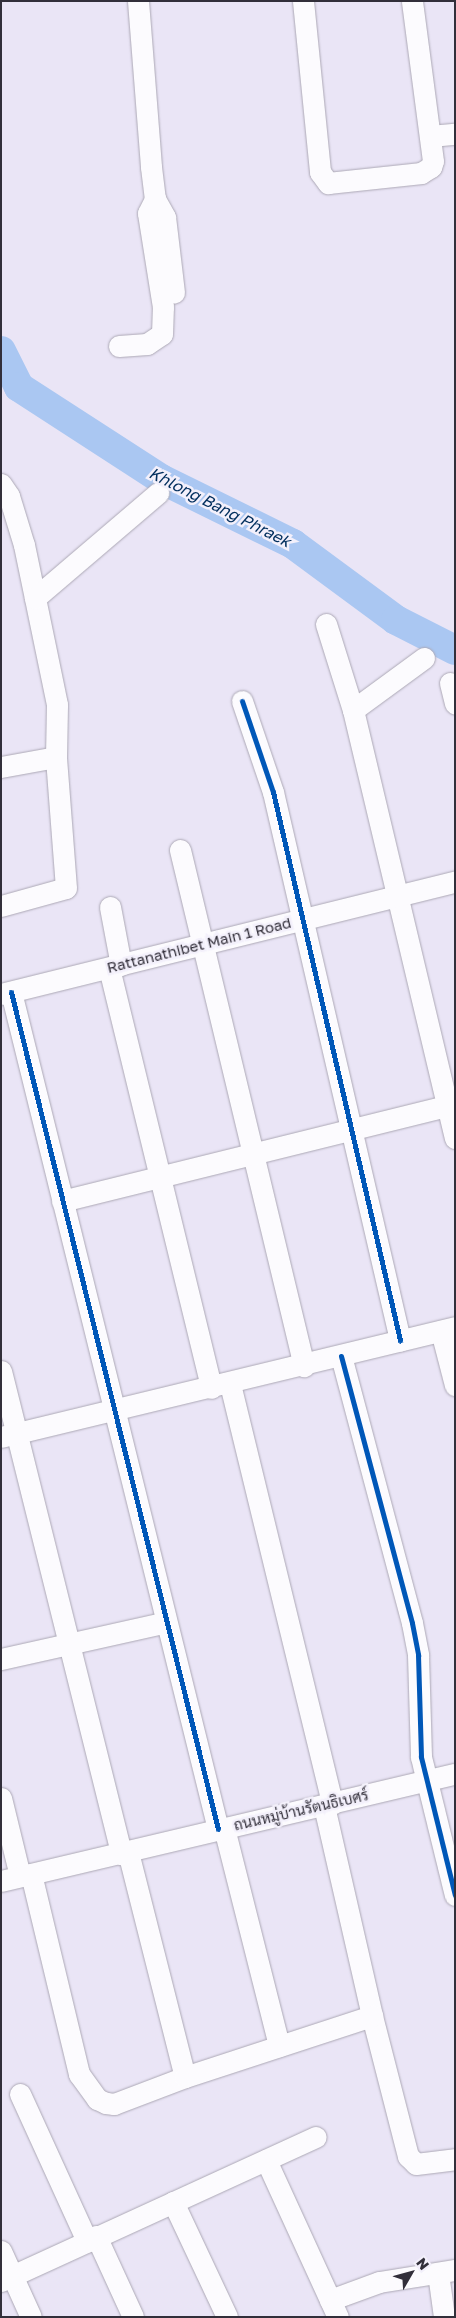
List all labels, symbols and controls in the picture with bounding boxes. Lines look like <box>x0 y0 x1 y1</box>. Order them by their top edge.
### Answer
water label: Khlong Bang Phraek <box>146 463 294 551</box>
street label: Rattanathibet Main 1 Road <box>105 913 293 977</box>
street label: ถนนหมู่บ้านรัตนธิเบศร์ <box>232 1786 370 1834</box>
north arrow <box>386 2248 436 2298</box>
text: N <box>413 2254 433 2273</box>

